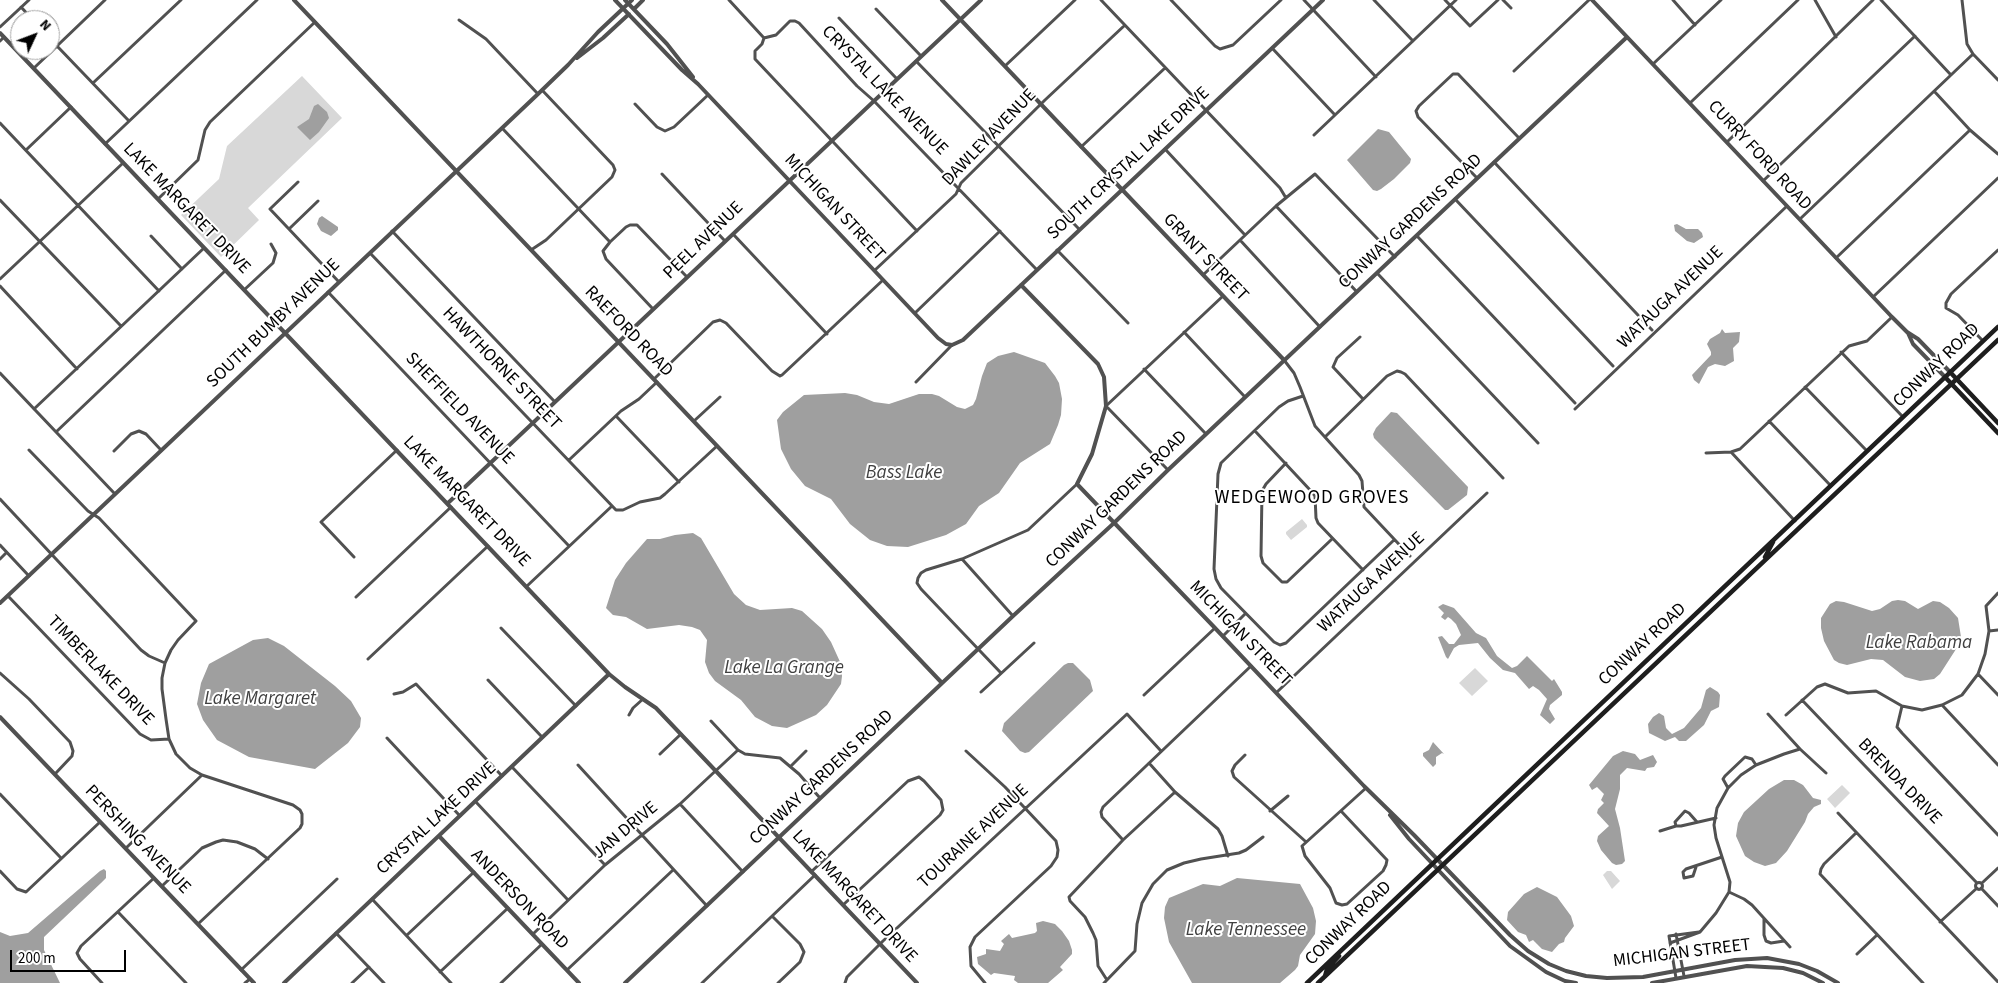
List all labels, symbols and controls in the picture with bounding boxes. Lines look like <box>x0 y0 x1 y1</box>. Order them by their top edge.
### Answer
north arrow <box>10 10 60 60</box>
text: N <box>35 15 56 36</box>
street label: CRYSTAL LAKE AVENUE <box>816 22 952 160</box>
street label: SOUTH CRYSTAL LAKE DRIVE <box>1043 83 1215 245</box>
street label: DAWLEY AVENUE <box>938 85 1042 191</box>
street label: CURRY FORD ROAD <box>1702 96 1816 216</box>
street label: LAKE MARGARET DRIVE <box>118 139 254 279</box>
street label: MICHIGAN STREET <box>779 150 889 266</box>
street label: CONWAY GARDENS ROAD <box>1335 150 1487 294</box>
street label: PEEL AVENUE <box>660 198 748 284</box>
street label: GRANT STREET <box>1158 210 1252 306</box>
street label: WATAUGA AVENUE <box>1614 242 1728 354</box>
street label: SOUTH BUMBY AVENUE <box>203 255 345 393</box>
street label: RAEFORD ROAD <box>579 282 677 382</box>
street label: HAWTHORNE STREET <box>437 303 565 435</box>
street label: CONWAY ROAD <box>1889 319 1985 413</box>
street label: SHEFFIELD AVENUE <box>400 349 518 469</box>
street label: CONWAY GARDENS ROAD <box>1042 427 1192 573</box>
street label: LAKE MARGARET DRIVE <box>398 432 534 572</box>
water label: Bass Lake <box>866 463 942 485</box>
district label: WEDGEWOOD GROVES <box>1213 488 1411 510</box>
street label: WATAUGA AVENUE <box>1314 528 1430 638</box>
street label: MICHIGAN STREET <box>1184 577 1296 691</box>
street label: CONWAY ROAD <box>1595 599 1691 691</box>
street label: TIMBERLAKE DRIVE <box>42 611 158 731</box>
water label: Lake Rabama <box>1866 633 1972 655</box>
water label: Lake La Grange <box>724 658 844 680</box>
water label: Lake Margaret <box>204 689 316 711</box>
street label: CONWAY GARDENS ROAD <box>746 706 898 850</box>
street label: BRENDA DRIVE <box>1853 735 1945 829</box>
street label: CRYSTAL LAKE DRIVE <box>373 758 501 880</box>
street label: TOURAINE AVENUE <box>914 780 1034 894</box>
street label: PERSHING AVENUE <box>80 781 194 899</box>
street label: JAN DRIVE <box>589 798 663 864</box>
street label: LAKE MARGARET DRIVE <box>787 826 921 968</box>
street label: ANDERSON ROAD <box>466 845 572 955</box>
street label: CONWAY ROAD <box>1301 877 1397 971</box>
water label: Lake Tennessee <box>1186 920 1306 942</box>
street label: MICHIGAN STREET <box>1612 935 1752 973</box>
scale bar <box>12 940 129 972</box>
text: 200 m <box>18 948 56 969</box>

